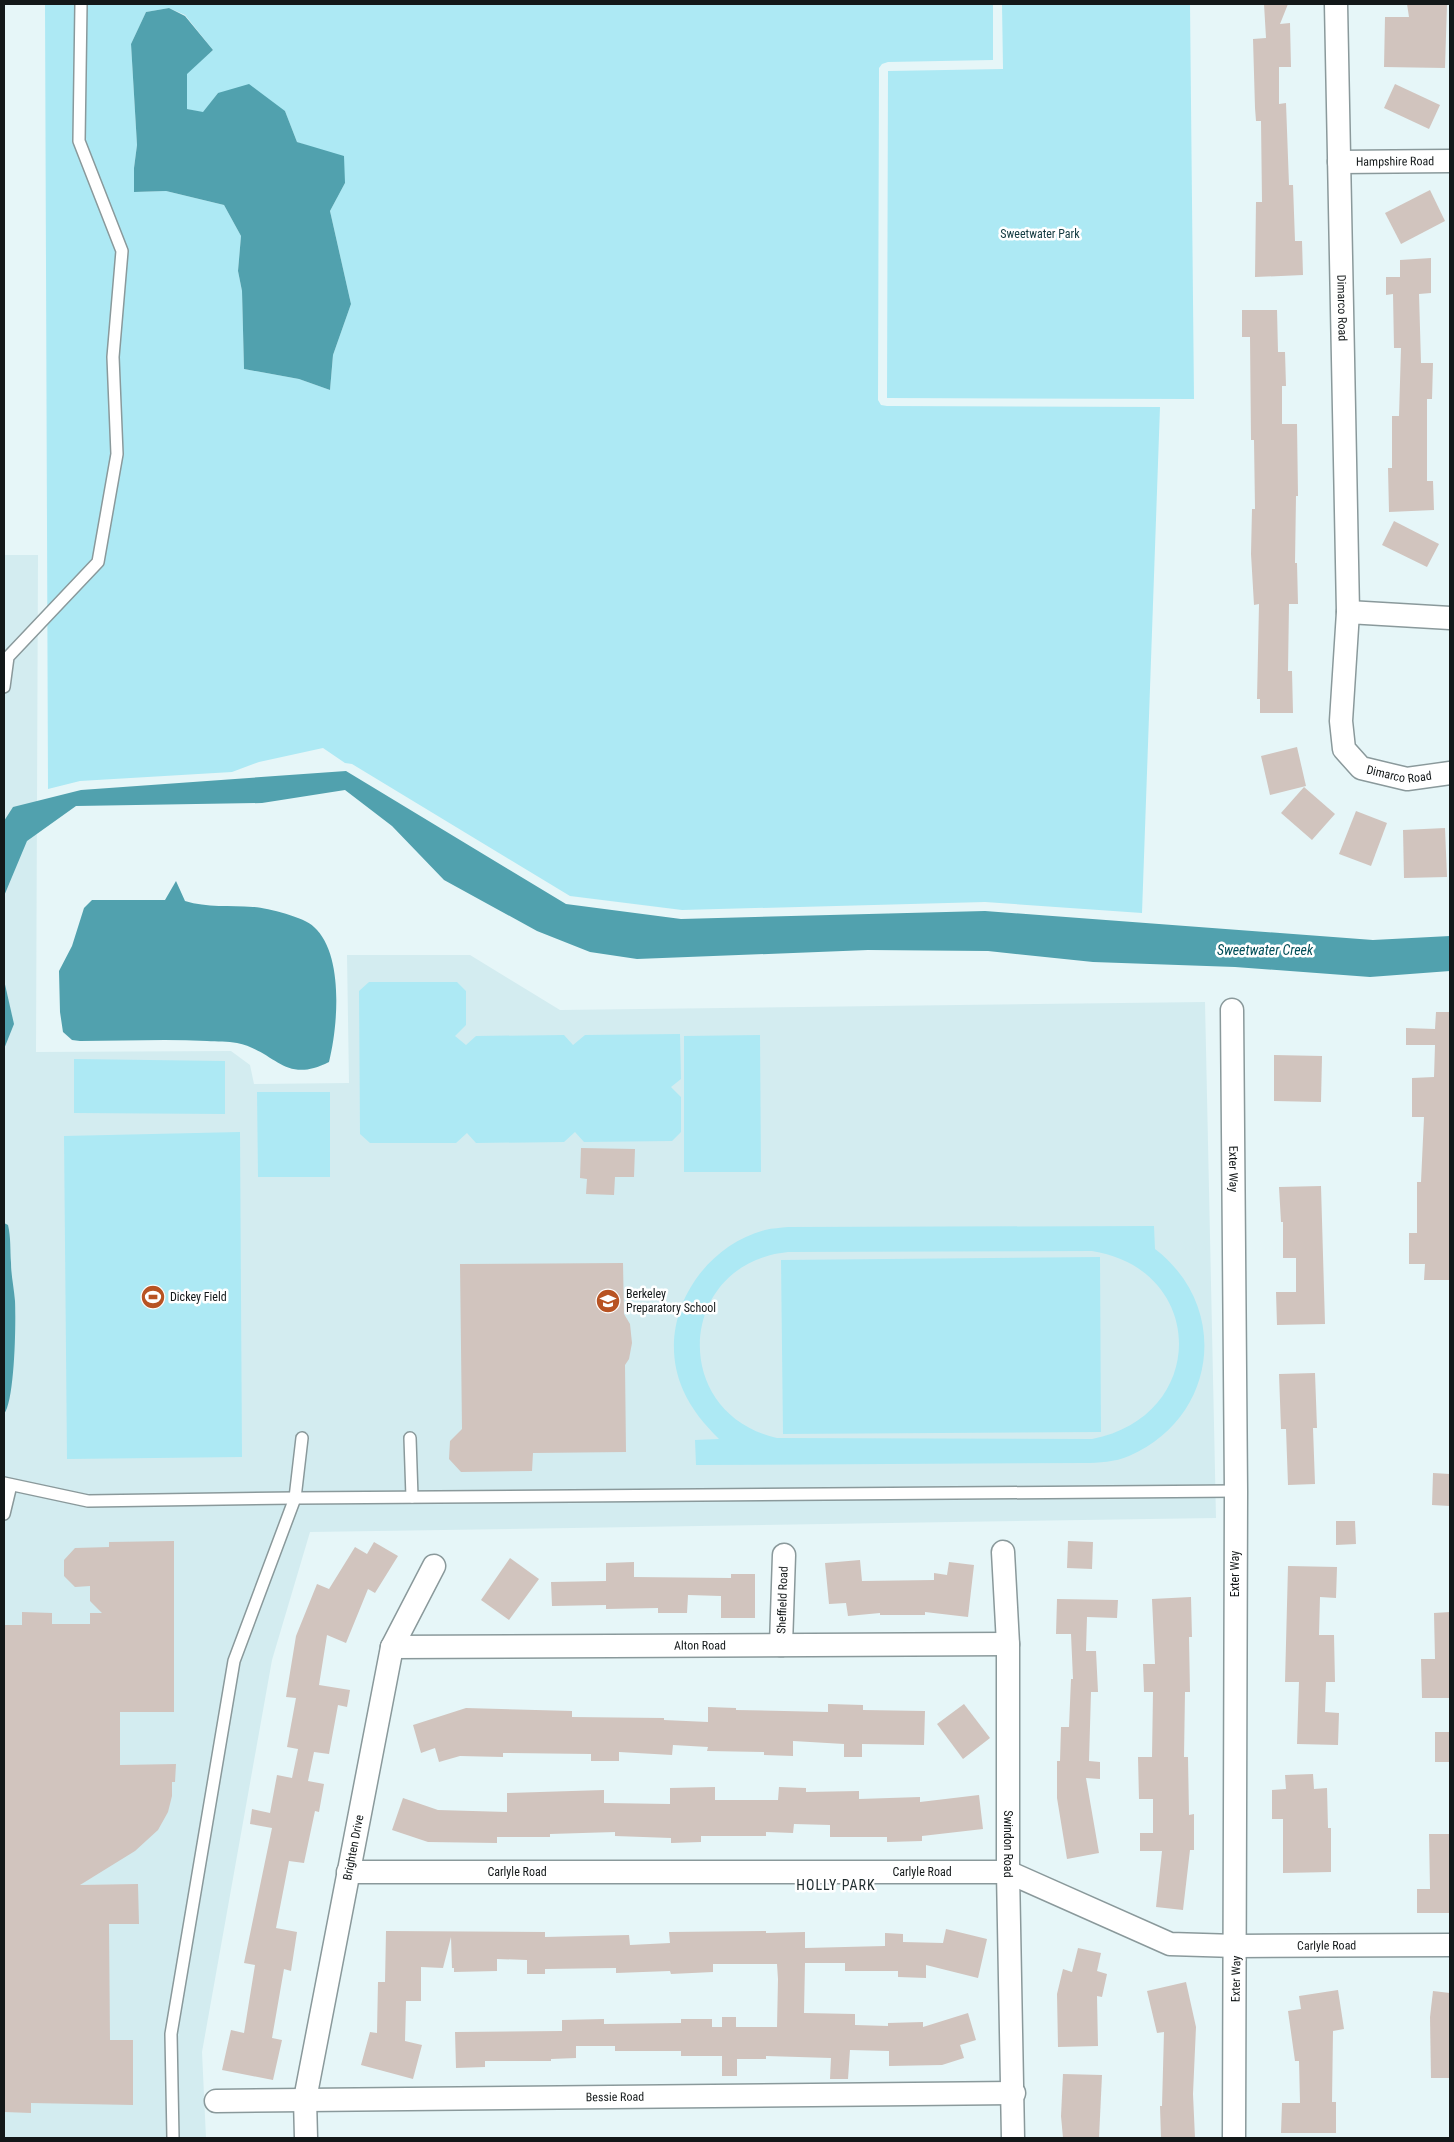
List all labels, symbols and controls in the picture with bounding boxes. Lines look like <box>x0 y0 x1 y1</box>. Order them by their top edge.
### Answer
street label: Hampshire Road <box>1356 154 1434 169</box>
park label: Sweetwater Park <box>1000 227 1080 241</box>
street label: Dimarco Road <box>1334 275 1350 341</box>
street label: Dimarco Road <box>1365 763 1433 786</box>
water label: Sweetwater Creek <box>1217 942 1314 958</box>
street label: Exter Way <box>1226 1146 1241 1192</box>
sports icon: Dickey Field <box>140 1284 166 1310</box>
place label: Berkeley Preparatory School <box>626 1287 716 1315</box>
school or university icon: Berkeley Preparatory School <box>595 1288 621 1314</box>
place label: Dickey Field <box>170 1290 227 1304</box>
street label: Exter Way <box>1228 1551 1242 1597</box>
street label: Sheffield Road <box>774 1566 791 1634</box>
street label: Alton Road <box>674 1638 726 1653</box>
street label: Swindon Road <box>1001 1810 1015 1878</box>
street label: Brighten Drive <box>340 1813 367 1882</box>
street label: Carlyle Road <box>487 1865 547 1879</box>
street label: Carlyle Road <box>892 1865 952 1879</box>
district label: HOLLY PARK <box>796 1877 876 1893</box>
street label: Carlyle Road <box>1297 1938 1356 1953</box>
street label: Exter Way <box>1229 1956 1243 2002</box>
street label: Bessie Road <box>586 2090 644 2104</box>

